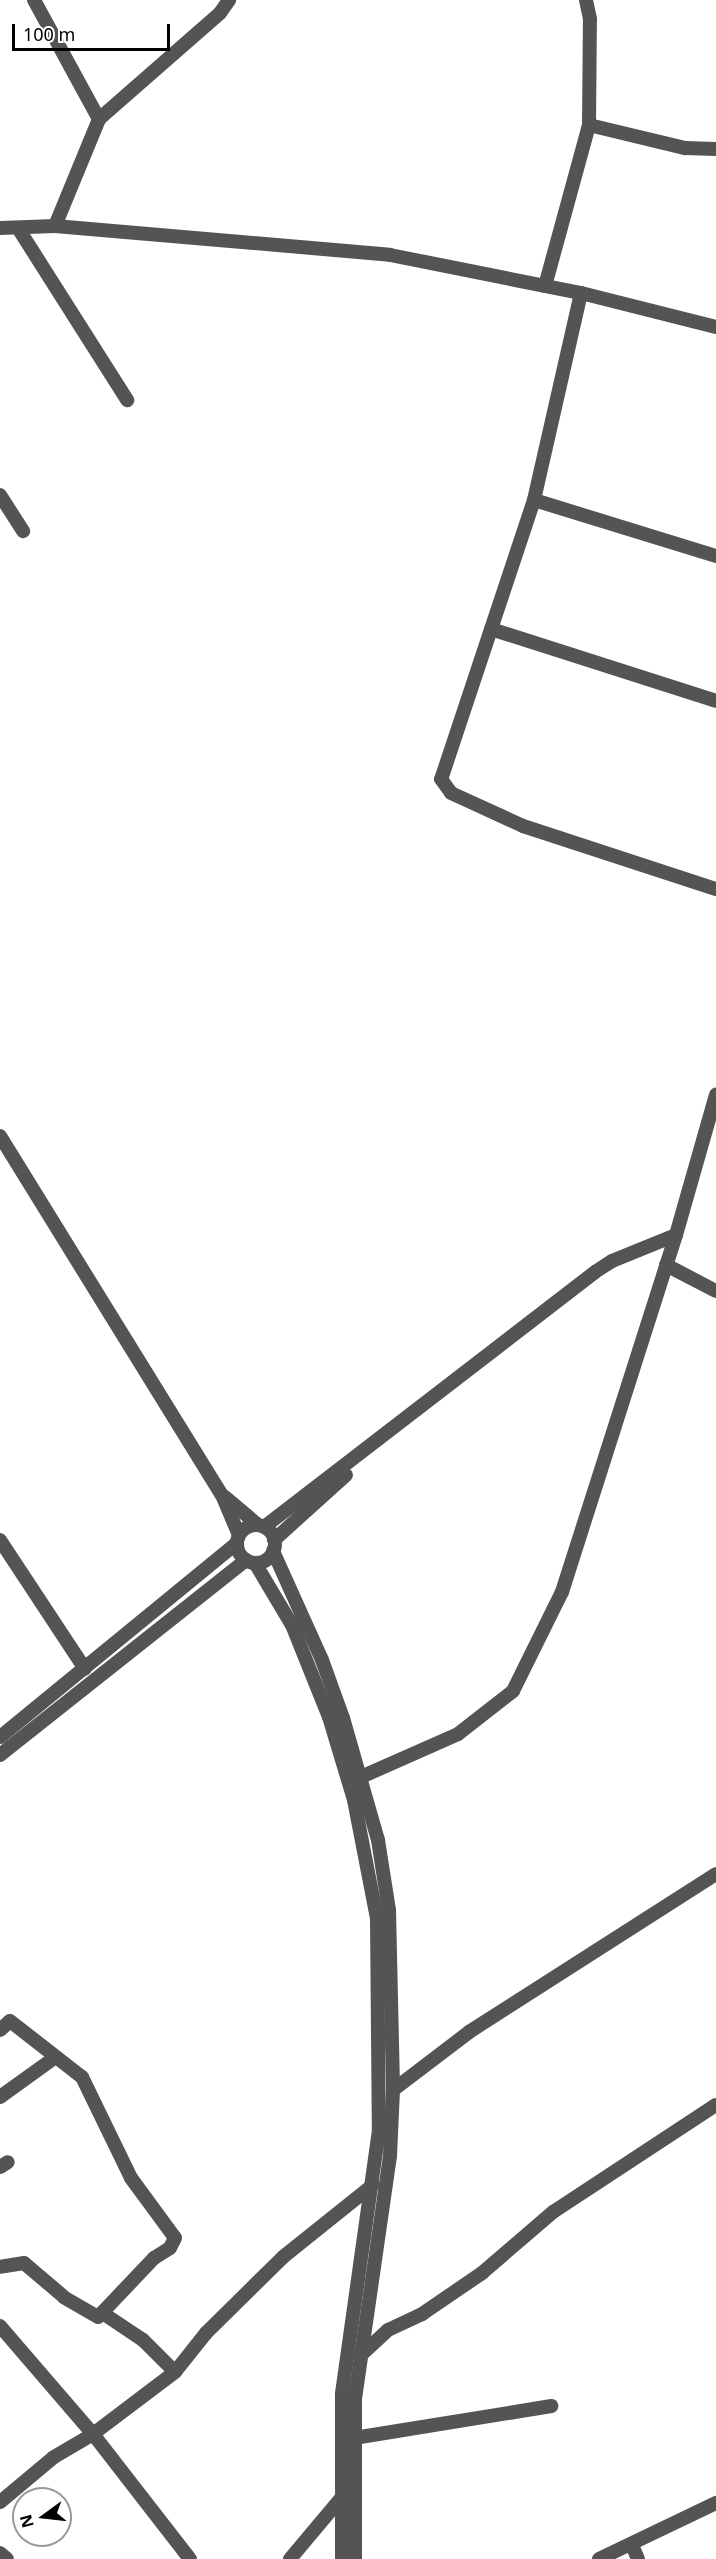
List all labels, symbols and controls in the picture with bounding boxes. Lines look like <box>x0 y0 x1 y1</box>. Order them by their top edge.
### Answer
scale bar <box>15 12 172 50</box>
text: 100 m <box>23 22 75 46</box>
north arrow <box>12 2487 72 2547</box>
text: N <box>14 2512 39 2530</box>

